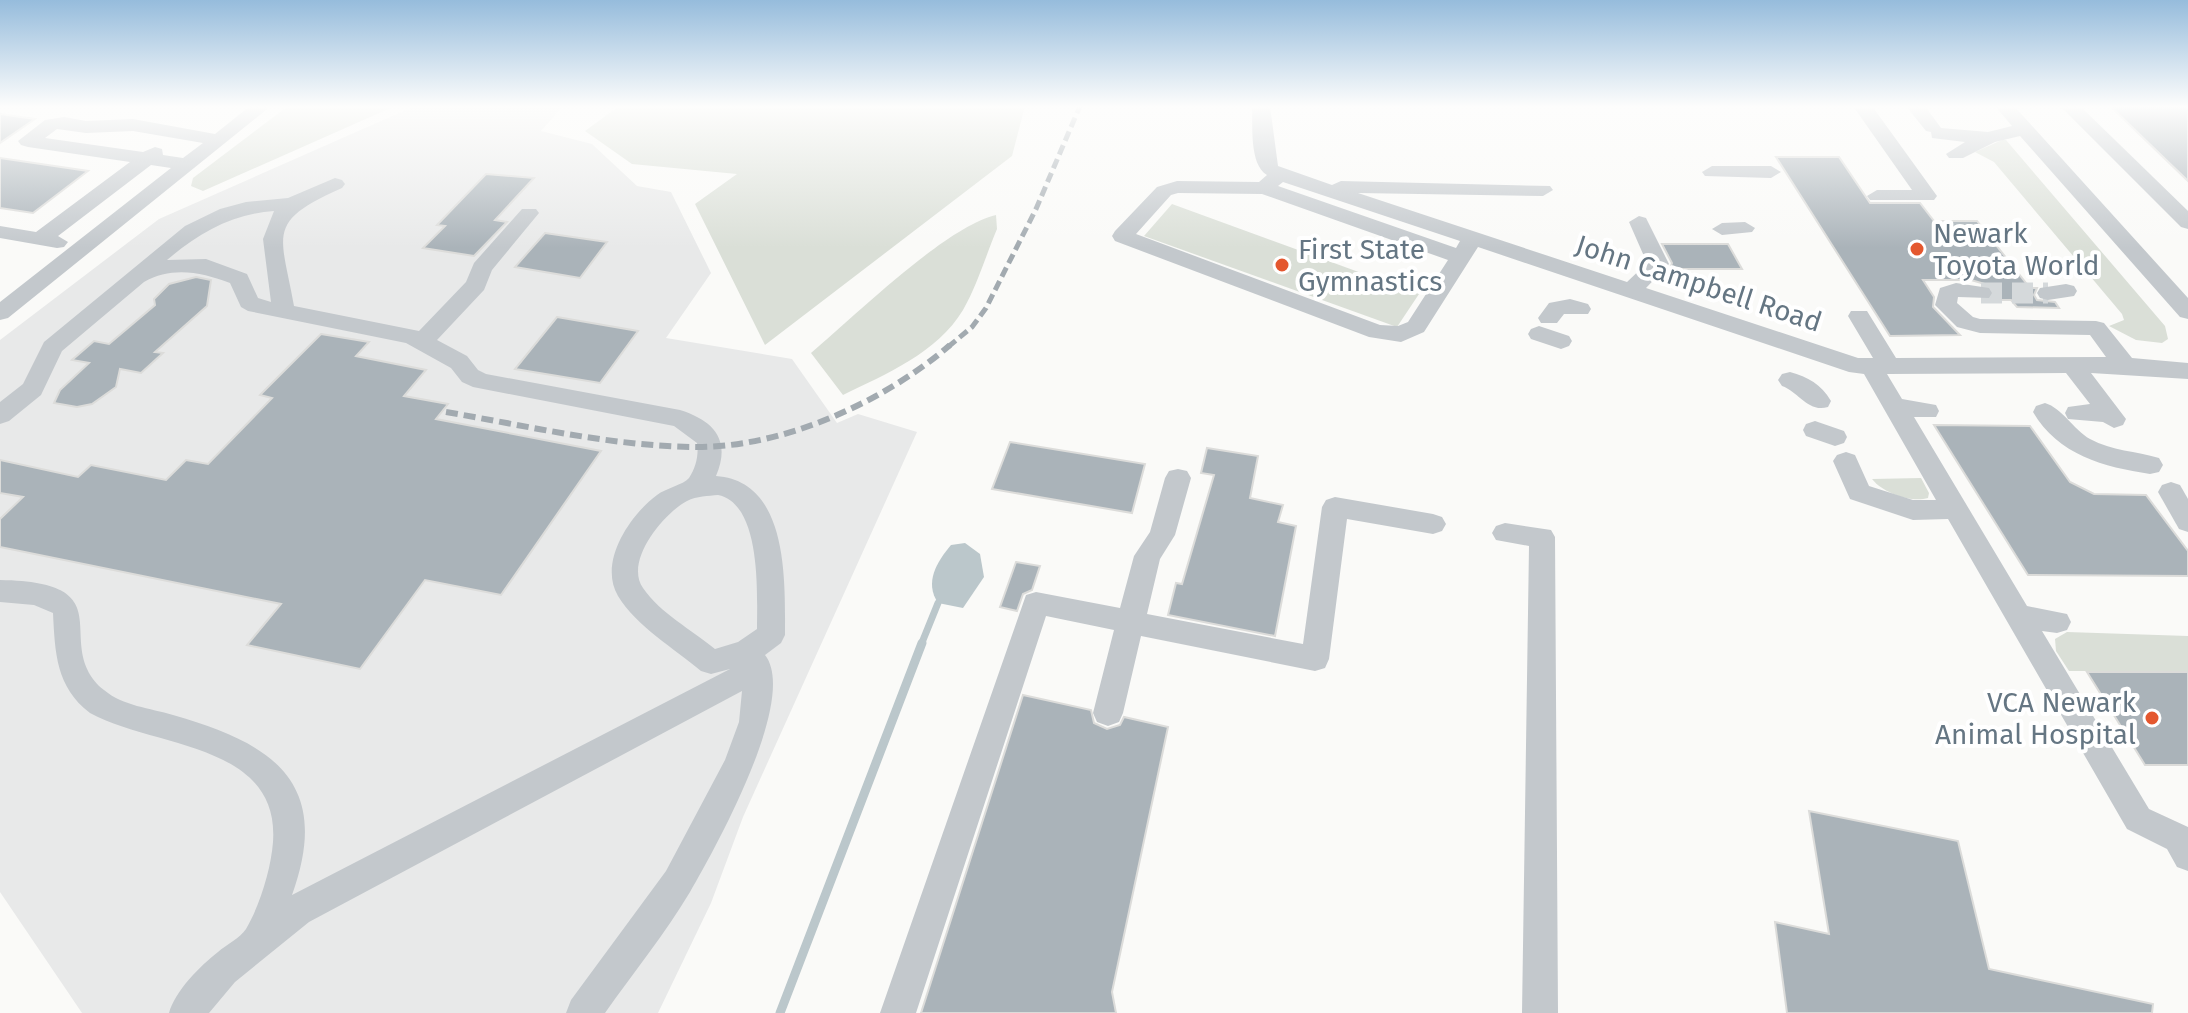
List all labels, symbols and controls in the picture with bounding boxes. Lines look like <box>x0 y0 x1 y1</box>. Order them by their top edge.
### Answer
place label: Newark Toyota World <box>1933 217 2100 282</box>
street label: John Campbell Road <box>1572 228 1826 339</box>
place label: First State Gymnastics <box>1298 233 1442 298</box>
marker: Newark Toyota World <box>1908 240 1926 258</box>
marker: First State Gymnastics <box>1273 256 1291 274</box>
place label: VCA Newark Animal Hospital <box>1935 686 2137 751</box>
marker: VCA Newark Animal Hospital <box>2143 709 2161 727</box>

